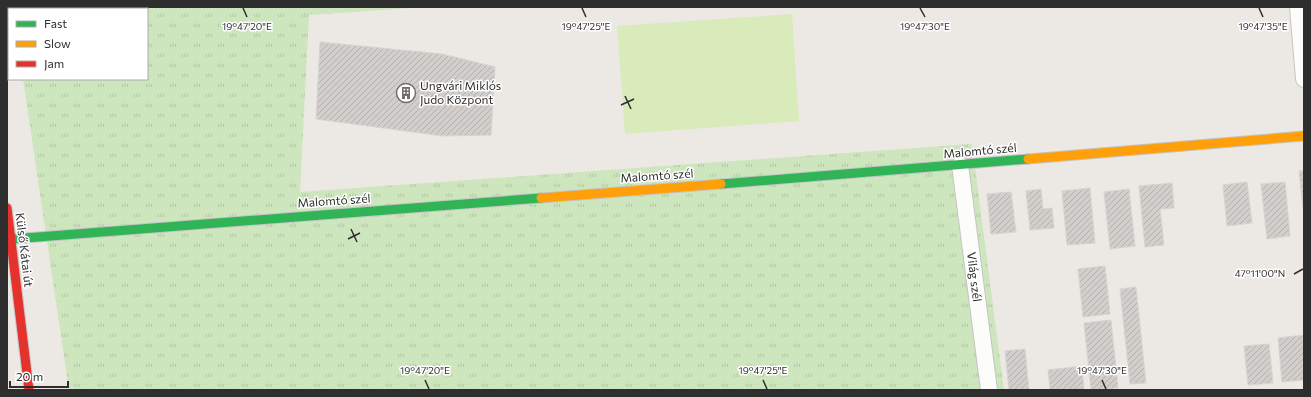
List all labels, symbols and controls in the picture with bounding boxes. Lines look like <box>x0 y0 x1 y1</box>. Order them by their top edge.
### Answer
legend <box>8 8 148 80</box>
text: Fast <box>44 16 67 30</box>
text: 19°47'20"E <box>222 20 272 32</box>
text: 19°47'25"E <box>561 20 611 32</box>
text: 19°47'30"E <box>900 20 950 32</box>
text: 19°47'35"E <box>1238 20 1288 32</box>
text: Slow <box>44 36 71 50</box>
text: Jam <box>44 56 64 71</box>
place label: Ungvári Miklós Judo Központ <box>420 78 501 107</box>
building icon: Ungvári Miklós Judo Központ <box>395 82 417 104</box>
street label: Malomtó szél <box>943 140 1017 160</box>
street label: Malomtó szél <box>620 165 694 185</box>
street label: Malomtó szél <box>297 190 371 210</box>
street label: Külső Kátai út <box>13 212 37 288</box>
street label: Világ szél <box>965 251 985 303</box>
text: 47°11'00"N <box>1235 267 1285 279</box>
scale bar <box>10 363 68 389</box>
text: 19°47'20"E <box>400 364 450 376</box>
text: 19°47'25"E <box>738 364 788 376</box>
text: 19°47'30"E <box>1077 364 1127 376</box>
text: 20 m <box>16 369 43 383</box>

